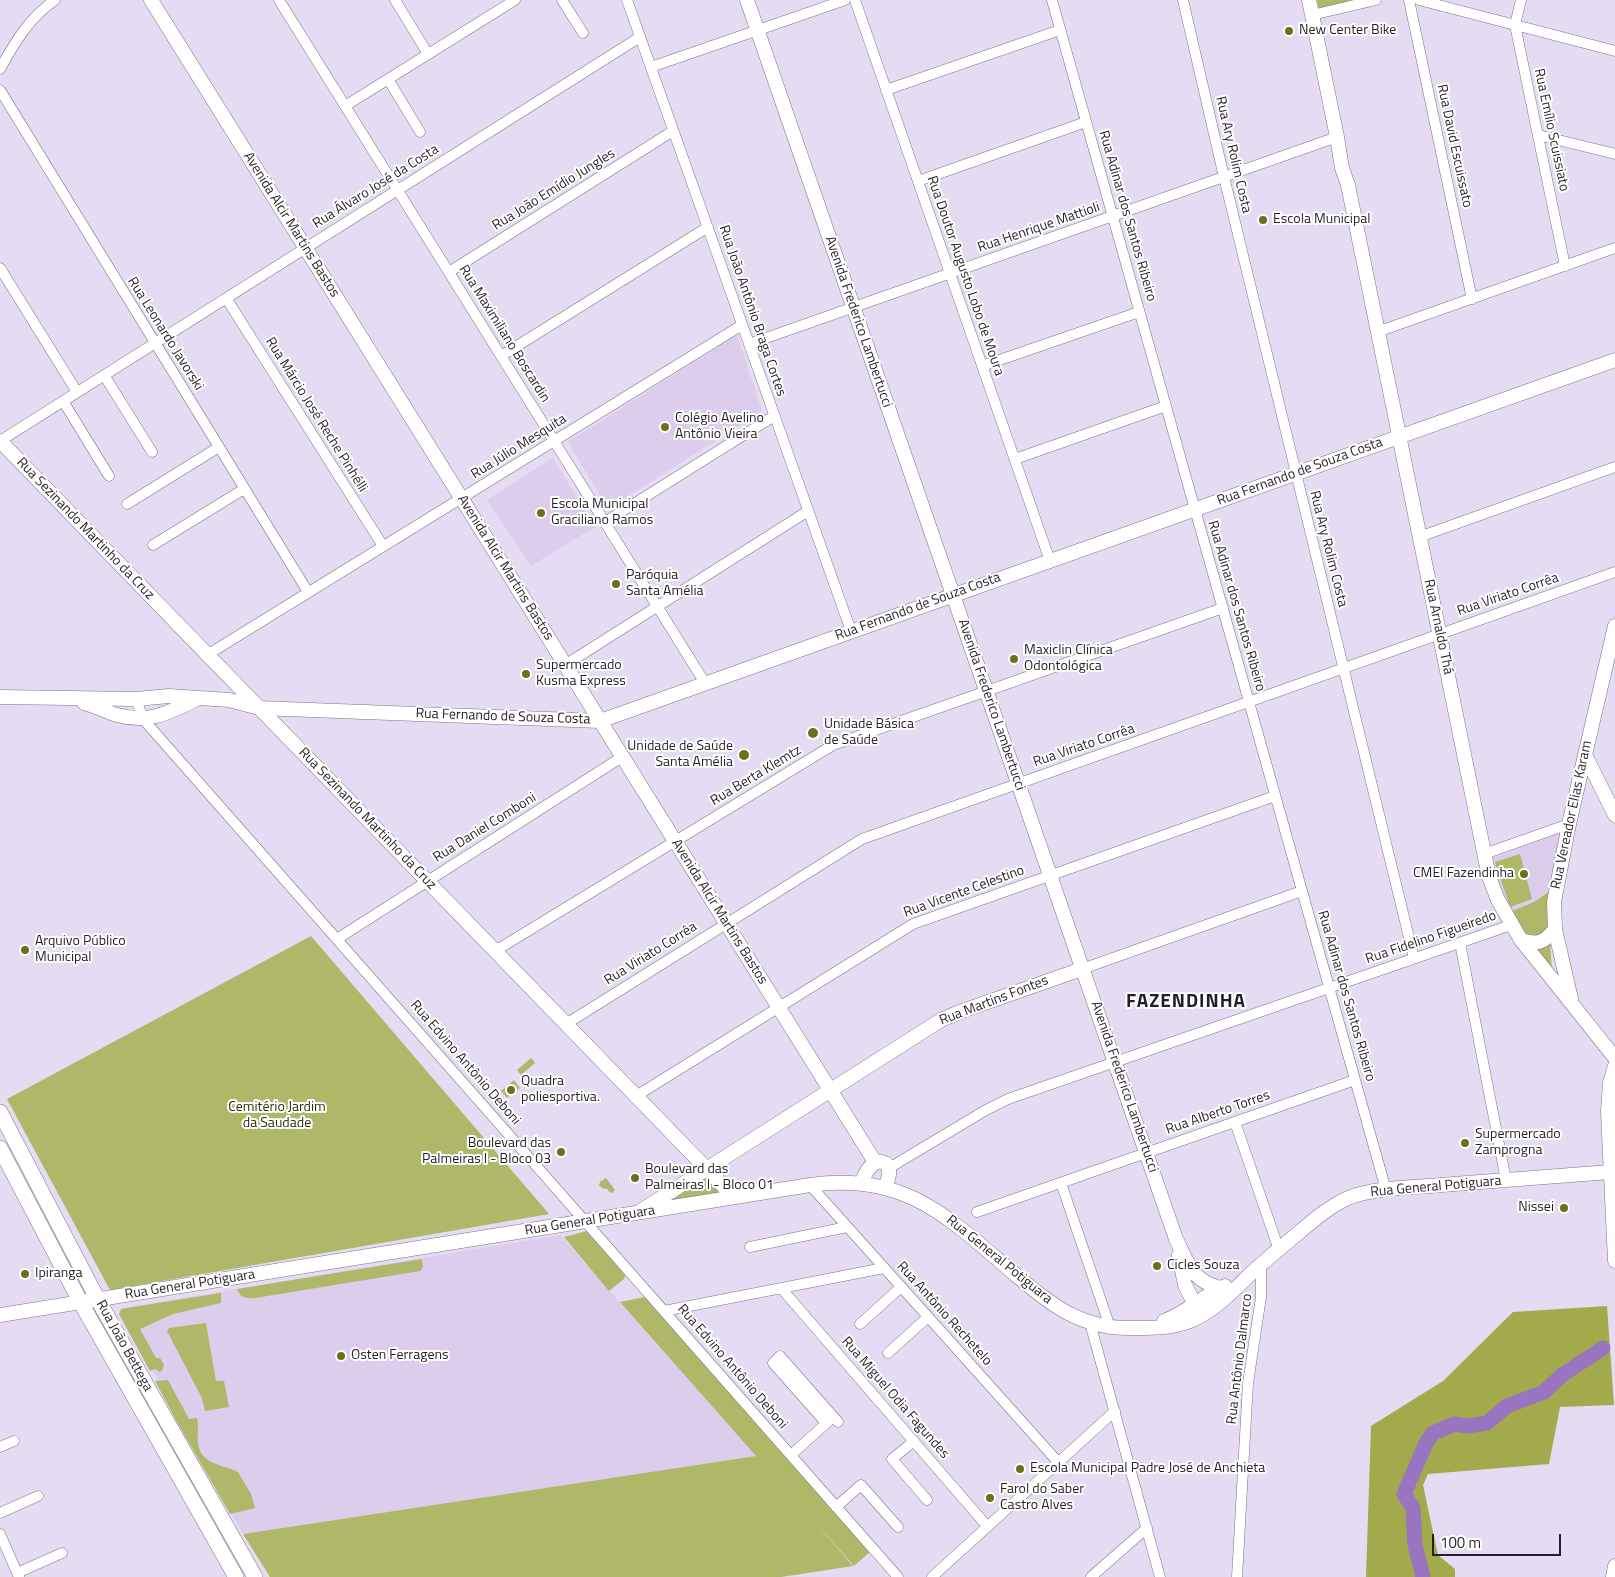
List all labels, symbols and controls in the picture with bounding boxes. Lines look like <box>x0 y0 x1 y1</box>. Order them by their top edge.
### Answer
place label: New Center Bike <box>1299 23 1396 39</box>
marker: New Center Bike <box>1283 25 1295 37</box>
street label: Rua Emílio Scuissiato <box>1530 67 1572 193</box>
street label: Rua David Escuissato <box>1433 83 1475 209</box>
street label: Rua Ary Rolim Costa <box>1211 95 1255 215</box>
street label: Rua Adinar dos Santos Ribeiro <box>1095 129 1159 303</box>
street label: Rua Álvaro José da Costa <box>310 141 442 233</box>
street label: Rua João Emídio Jungles <box>490 145 618 235</box>
street label: Avenida Alcir Martins Bastos <box>239 149 343 301</box>
street label: Rua Doutor Augusto Lobo de Moura <box>923 174 1007 378</box>
street label: Rua Henrique Mattioli <box>976 199 1102 257</box>
place label: Escola Municipal <box>1273 212 1371 228</box>
marker: Escola Municipal <box>1257 214 1269 226</box>
street label: Rua João Antônio Braga Cortes <box>715 223 789 399</box>
street label: Avenida Frederico Lambertucci <box>821 234 895 410</box>
street label: Rua Maximiliano Boscardin <box>455 262 553 406</box>
street label: Rua Leonardo Javorski <box>123 274 207 394</box>
street label: Rua Márcio José Reche Pinhélli <box>261 334 371 496</box>
street label: Rua Júlio Mesquita <box>468 411 570 483</box>
place label: Colégio Avelino Antônio Vieira <box>675 411 764 444</box>
marker: Colégio Avelino Antônio Vieira <box>659 421 671 433</box>
street label: Rua Fernando de Souza Costa <box>1215 434 1385 510</box>
street label: Rua Sezinando Martinho da Cruz <box>13 454 157 604</box>
street label: Rua Ary Rolim Costa <box>1305 489 1351 609</box>
street label: Avenida Alcir Martins Bastos <box>453 492 557 644</box>
place label: Escola Municipal Graciliano Ramos <box>551 497 653 530</box>
marker: Escola Municipal Graciliano Ramos <box>535 507 547 519</box>
street label: Rua Adinar dos Santos Ribeiro <box>1204 519 1268 693</box>
place label: Paróquia Santa Amélia <box>626 568 704 600</box>
street label: Rua Fernando de Souza Costa <box>833 569 1003 645</box>
street label: Rua Viriato Corrêa <box>1455 570 1561 620</box>
marker: Paróquia Santa Amélia <box>610 578 622 590</box>
street label: Rua Arnaldo Thá <box>1420 578 1456 676</box>
street label: Avenida Frederico Lambertucci <box>954 617 1028 793</box>
place label: Maxiclin Clínica Odontológica <box>1024 643 1113 676</box>
marker: Maxiclin Clínica Odontológica <box>1008 653 1020 665</box>
place label: Supermercado Kusma Express <box>536 658 626 690</box>
marker: Supermercado Kusma Express <box>520 668 532 680</box>
street label: Rua Fernando de Souza Costa <box>415 706 591 728</box>
place label: Unidade Básica de Saúde <box>824 717 914 750</box>
street label: Rua Viriato Corrêa <box>1031 721 1137 771</box>
marker: Unidade Básica de Saúde <box>806 726 820 740</box>
place label: Unidade de Saúde Santa Amélia <box>627 739 733 772</box>
street label: Rua Vereador Elias Karam <box>1548 739 1596 891</box>
street label: Rua Berta Klemtz <box>708 742 804 810</box>
street label: Rua Sezinando Martinho da Cruz <box>295 744 439 894</box>
marker: Unidade de Saúde Santa Amélia <box>737 748 751 762</box>
street label: Rua Daniel Comboni <box>430 790 540 866</box>
street label: Avenida Alcir Martins Bastos <box>667 836 771 988</box>
street label: Rua Vicente Celestino <box>901 862 1027 922</box>
place label: CMEI Fazendinha <box>1413 866 1514 882</box>
marker: CMEI Fazendinha <box>1518 868 1530 880</box>
street label: Rua Fidelino Figueiredo <box>1363 908 1499 968</box>
street label: Rua Adinar dos Santos Ribeiro <box>1314 909 1378 1083</box>
street label: Rua Viriato Corrêa <box>602 919 700 989</box>
place label: Arquivo Público Municipal <box>35 934 126 966</box>
marker: Arquivo Público Municipal <box>19 944 31 956</box>
street label: Rua Martins Fontes <box>937 972 1051 1030</box>
district label: FAZENDINHA <box>1125 991 1247 1013</box>
street label: Rua Edvino Antônio Deboni <box>406 997 524 1129</box>
street label: Avenida Frederico Lambertucci <box>1087 999 1161 1175</box>
place label: Quadra poliesportiva. <box>521 1074 600 1106</box>
marker: Quadra poliesportiva. <box>505 1084 517 1096</box>
street label: Rua Alberto Torres <box>1164 1087 1272 1139</box>
park label: Cemitério Jardim da Saudade <box>228 1100 326 1132</box>
place label: Supermercado Zamprogna <box>1475 1127 1561 1160</box>
place label: Boulevard das Palmeiras I - Bloco 03 <box>422 1136 551 1168</box>
marker: Supermercado Zamprogna <box>1459 1137 1471 1149</box>
marker: Boulevard das Palmeiras I - Bloco 03 <box>555 1146 567 1158</box>
place label: Boulevard das Palmeiras I - Bloco 01 <box>645 1162 774 1194</box>
marker: Boulevard das Palmeiras I - Bloco 01 <box>629 1172 641 1184</box>
street label: Rua General Potiguara <box>1370 1173 1502 1201</box>
place label: Nissei <box>1518 1200 1554 1216</box>
street label: Rua General Potiguara <box>524 1202 656 1240</box>
marker: Nissei <box>1558 1202 1570 1214</box>
street label: Rua General Potiguara <box>943 1212 1055 1308</box>
place label: Cicles Souza <box>1167 1258 1239 1274</box>
street label: Rua Antônio Rechetelo <box>893 1259 995 1369</box>
marker: Cicles Souza <box>1151 1260 1163 1272</box>
place label: Ipiranga <box>35 1266 82 1282</box>
street label: Rua General Potiguara <box>124 1266 256 1304</box>
marker: Ipiranga <box>19 1268 31 1280</box>
street label: Rua Antônio Dalmarco <box>1224 1293 1256 1425</box>
street label: Rua João Bettega <box>92 1297 156 1395</box>
street label: Rua Edvino Antônio Deboni <box>673 1301 791 1433</box>
street label: Rua Miguel Odia Fagundes <box>838 1334 952 1462</box>
place label: Osten Ferragens <box>351 1348 449 1364</box>
marker: Osten Ferragens <box>335 1350 347 1362</box>
place label: Escola Municipal Padre José de Anchieta <box>1030 1461 1265 1477</box>
marker: Escola Municipal Padre José de Anchieta <box>1014 1463 1026 1475</box>
place label: Farol do Saber Castro Alves <box>1000 1482 1084 1514</box>
marker: Farol do Saber Castro Alves <box>984 1492 996 1504</box>
scale bar <box>1435 1524 1564 1556</box>
text: 100 m <box>1440 1531 1481 1554</box>

